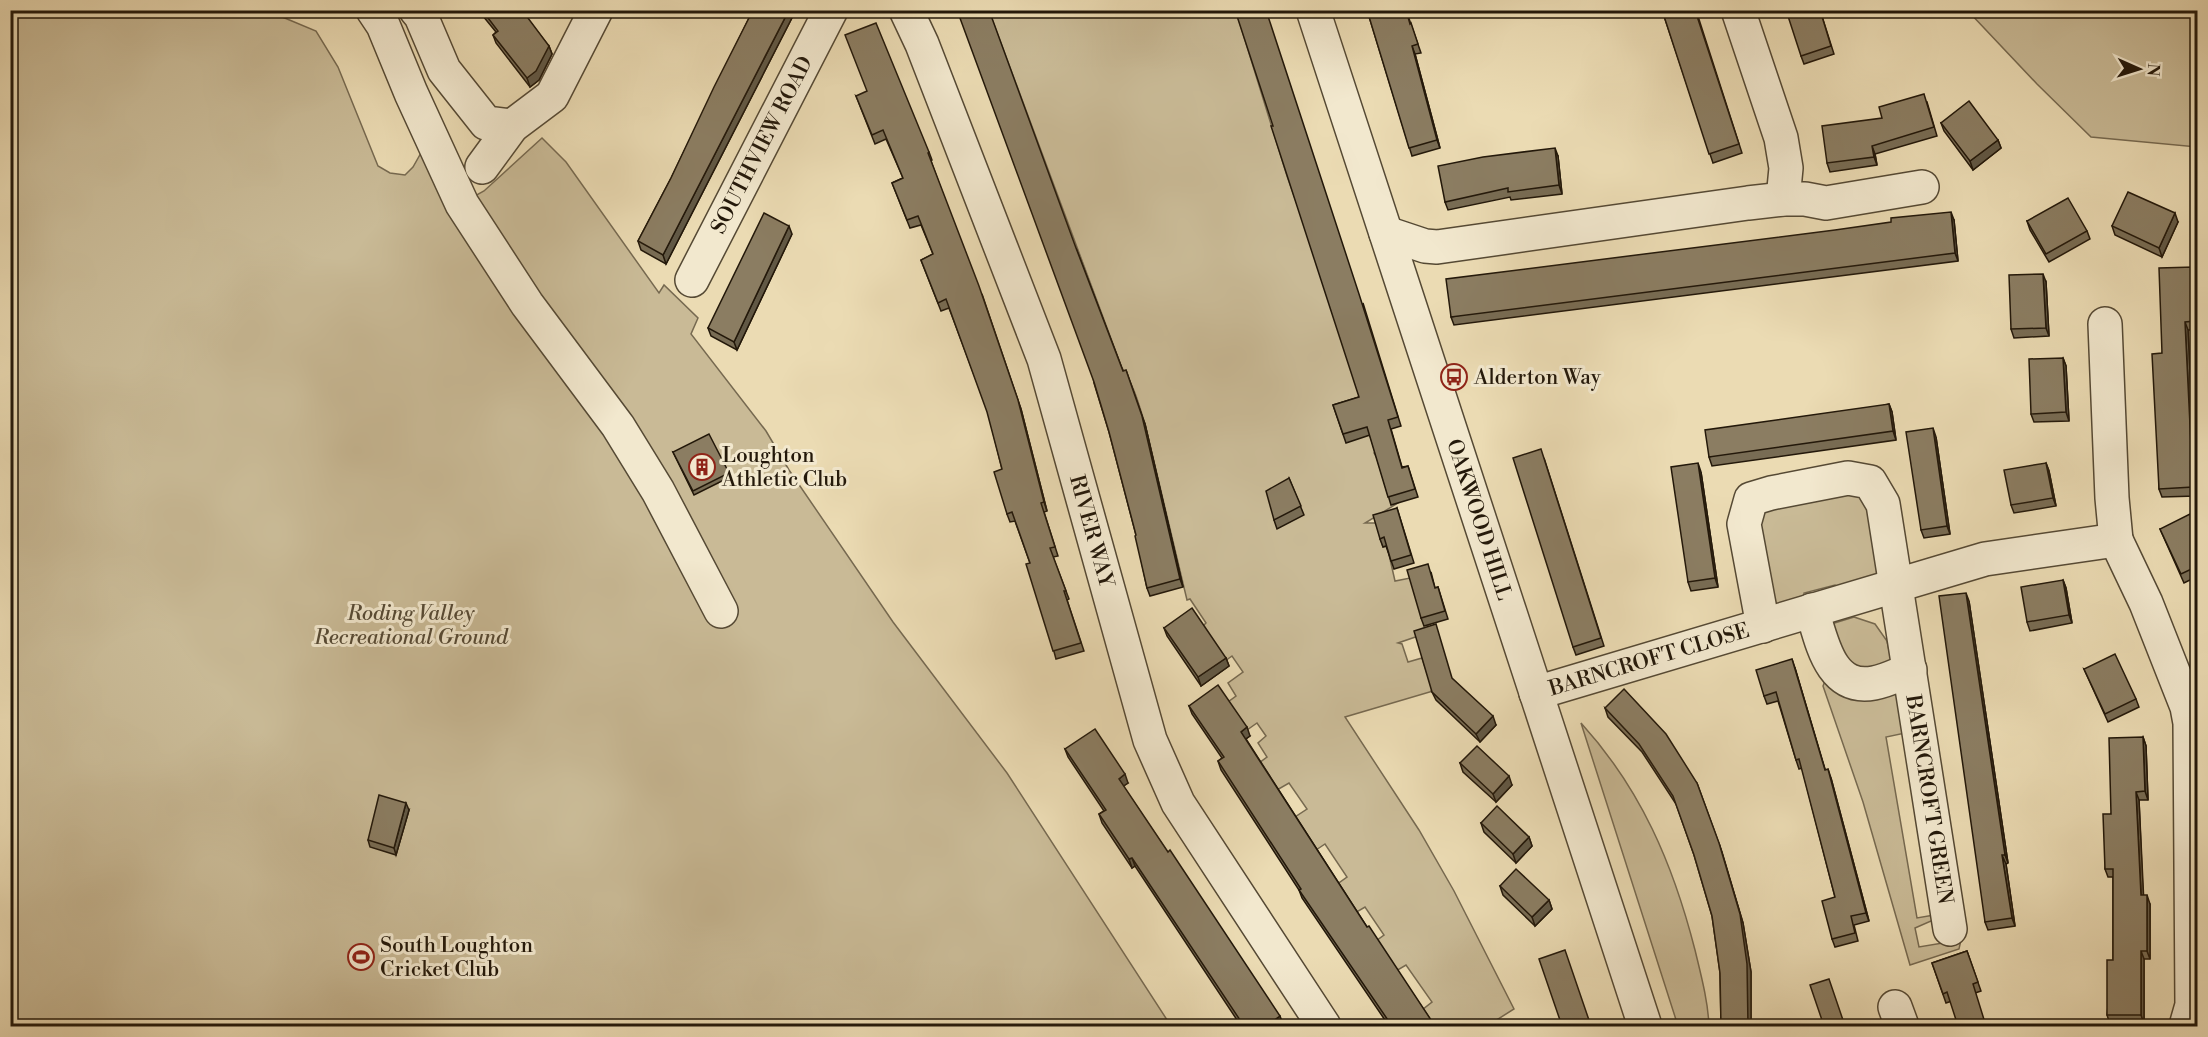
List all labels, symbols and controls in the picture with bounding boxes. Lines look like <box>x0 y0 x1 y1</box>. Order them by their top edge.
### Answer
north arrow <box>2109 39 2169 99</box>
street label: SOUTHVIEW ROAD <box>706 52 819 239</box>
text: N <box>2143 63 2163 77</box>
bus stop icon: Alderton Way <box>1439 362 1469 392</box>
place label: Alderton Way <box>1473 365 1602 391</box>
street label: OAKWOOD HILL <box>1440 436 1517 604</box>
place label: Loughton Athletic Club <box>721 443 847 493</box>
building icon: Loughton Athletic Club <box>687 452 717 482</box>
street label: RIVER WAY <box>1063 472 1119 592</box>
park label: Roding Valley Recreational Ground <box>313 601 509 651</box>
street label: BARNCROFT CLOSE <box>1545 618 1753 703</box>
street label: BARNCROFT GREEN <box>1899 692 1958 906</box>
place label: South Loughton Cricket Club <box>380 933 533 983</box>
sports icon: South Loughton Cricket Club <box>346 942 376 972</box>

